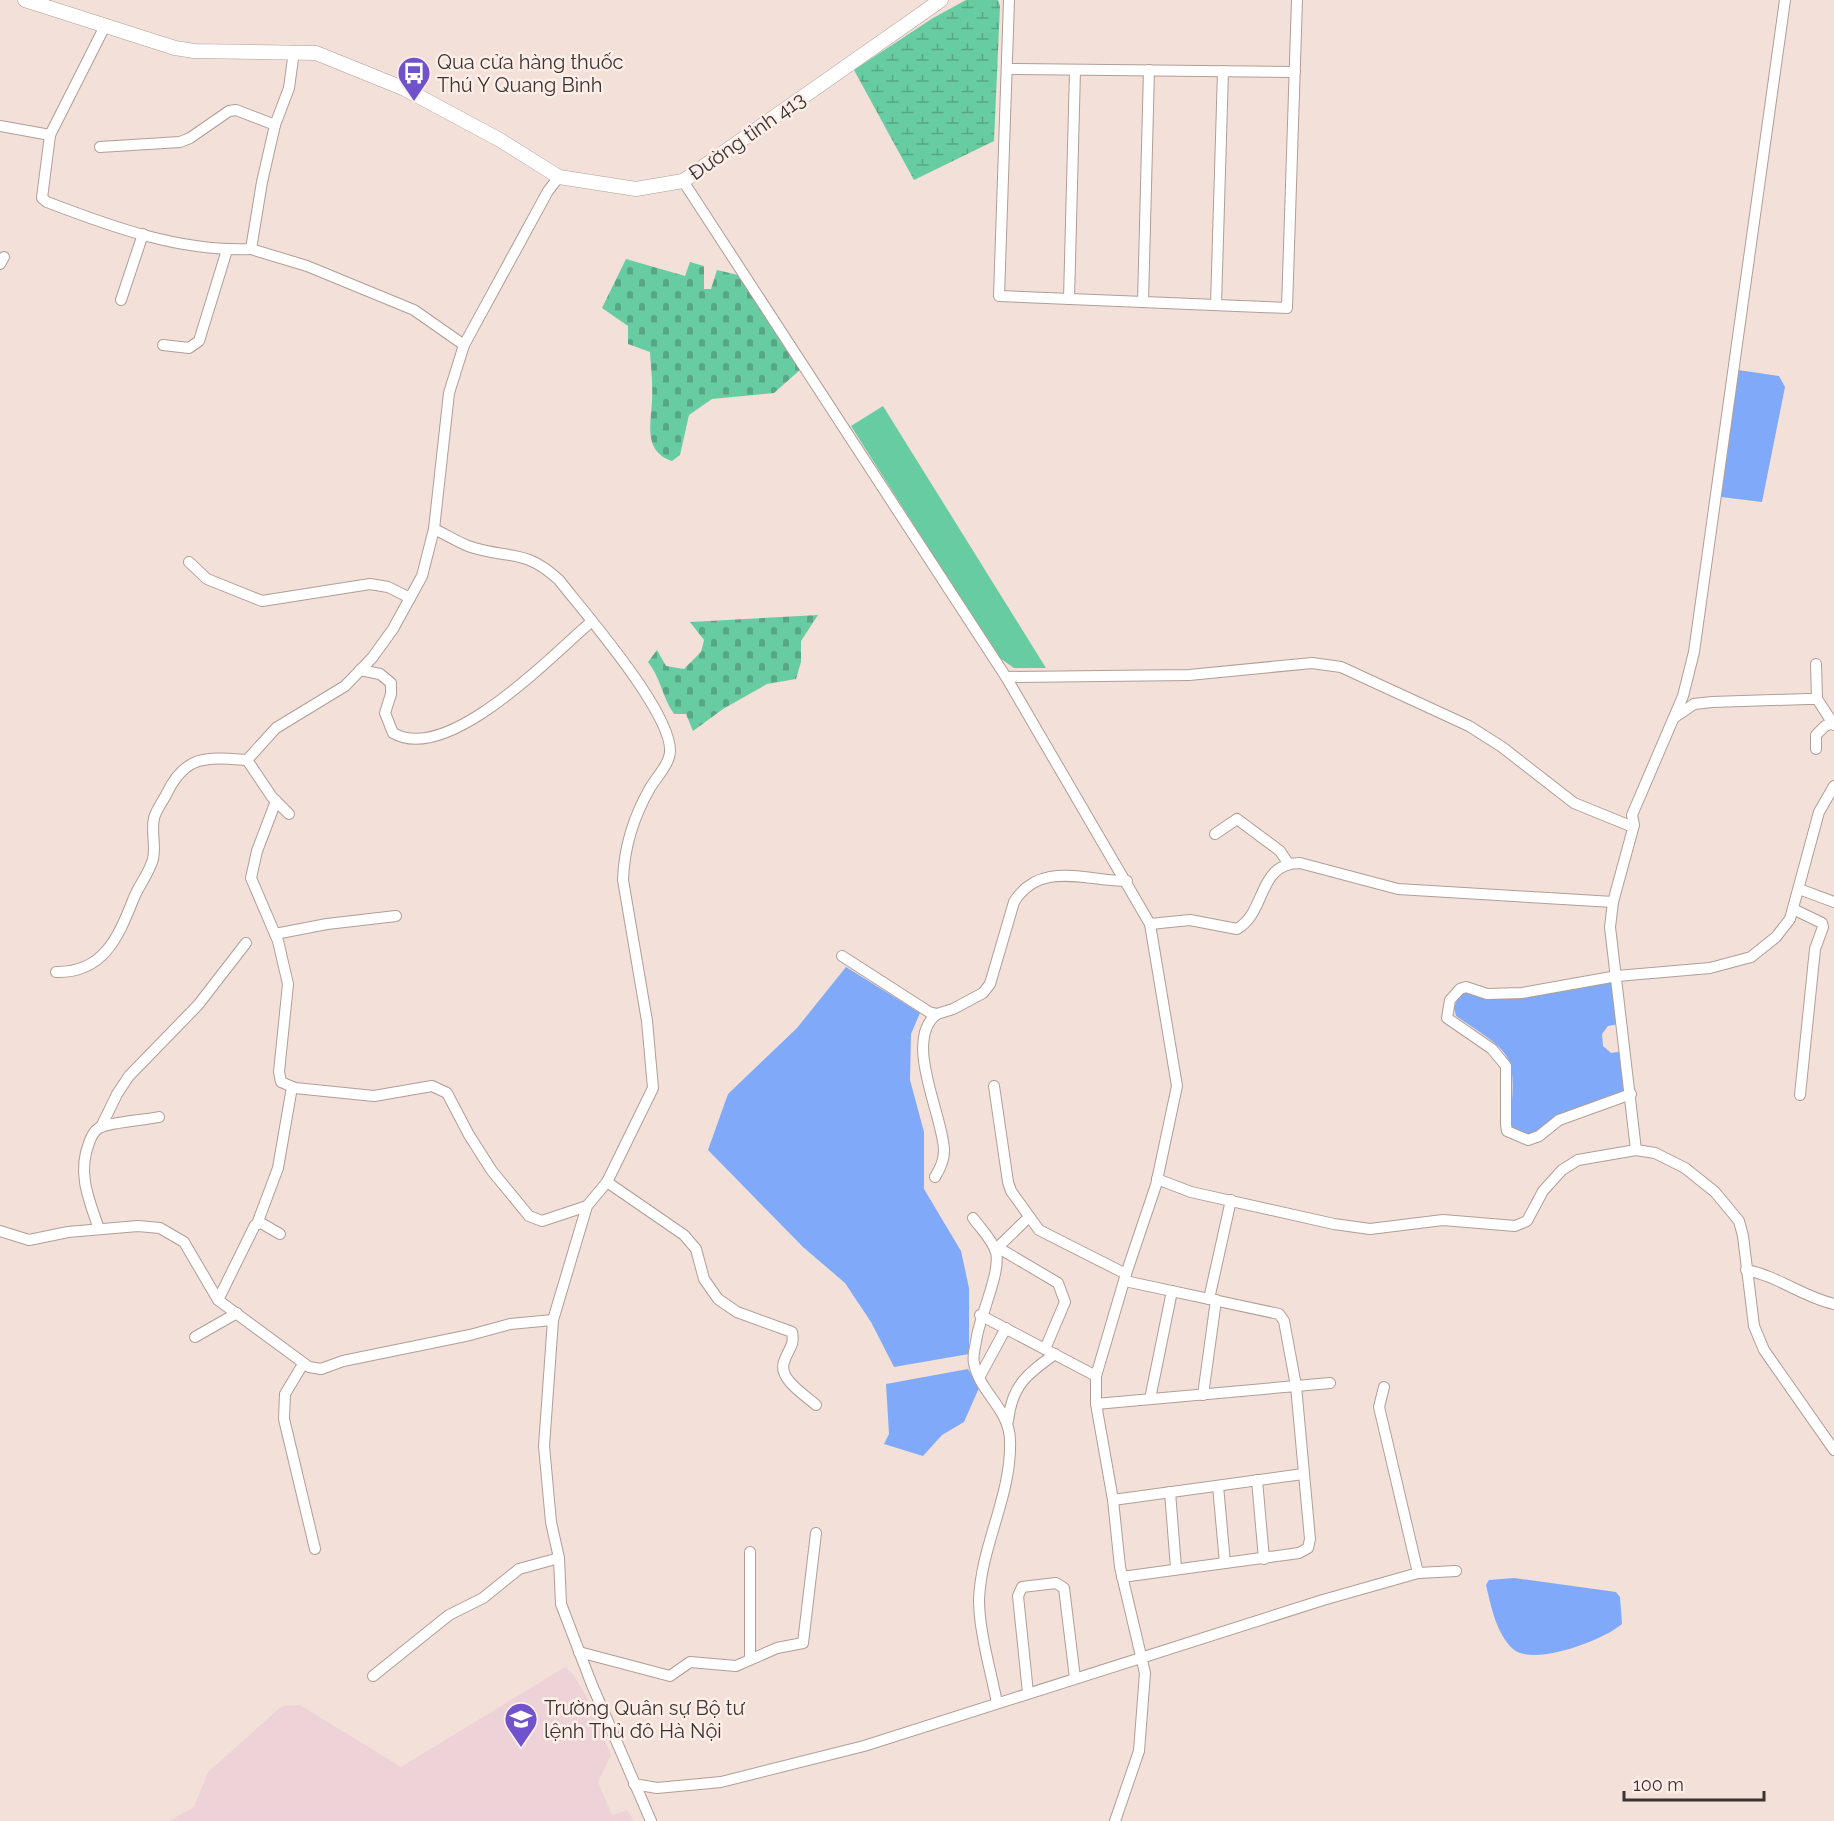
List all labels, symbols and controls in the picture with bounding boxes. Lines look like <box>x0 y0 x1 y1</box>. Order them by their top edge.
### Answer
place label: Qua cửa hàng thuốc Thú Y Quang Bình <box>437 50 624 97</box>
bus stop icon: Qua cửa hàng thuốc Thú Y Quang Bình <box>396 55 432 102</box>
street label: Đường tỉnh 413 <box>684 87 810 185</box>
place label: Trường Quân sự Bộ tư lệnh Thủ đô Hà Nội <box>544 1696 746 1743</box>
school or university icon: Trường Quân sự Bộ tư lệnh Thủ đô Hà Nội <box>503 1701 539 1748</box>
scale bar <box>1624 1764 1764 1802</box>
text: 100 m <box>1633 1774 1684 1795</box>

